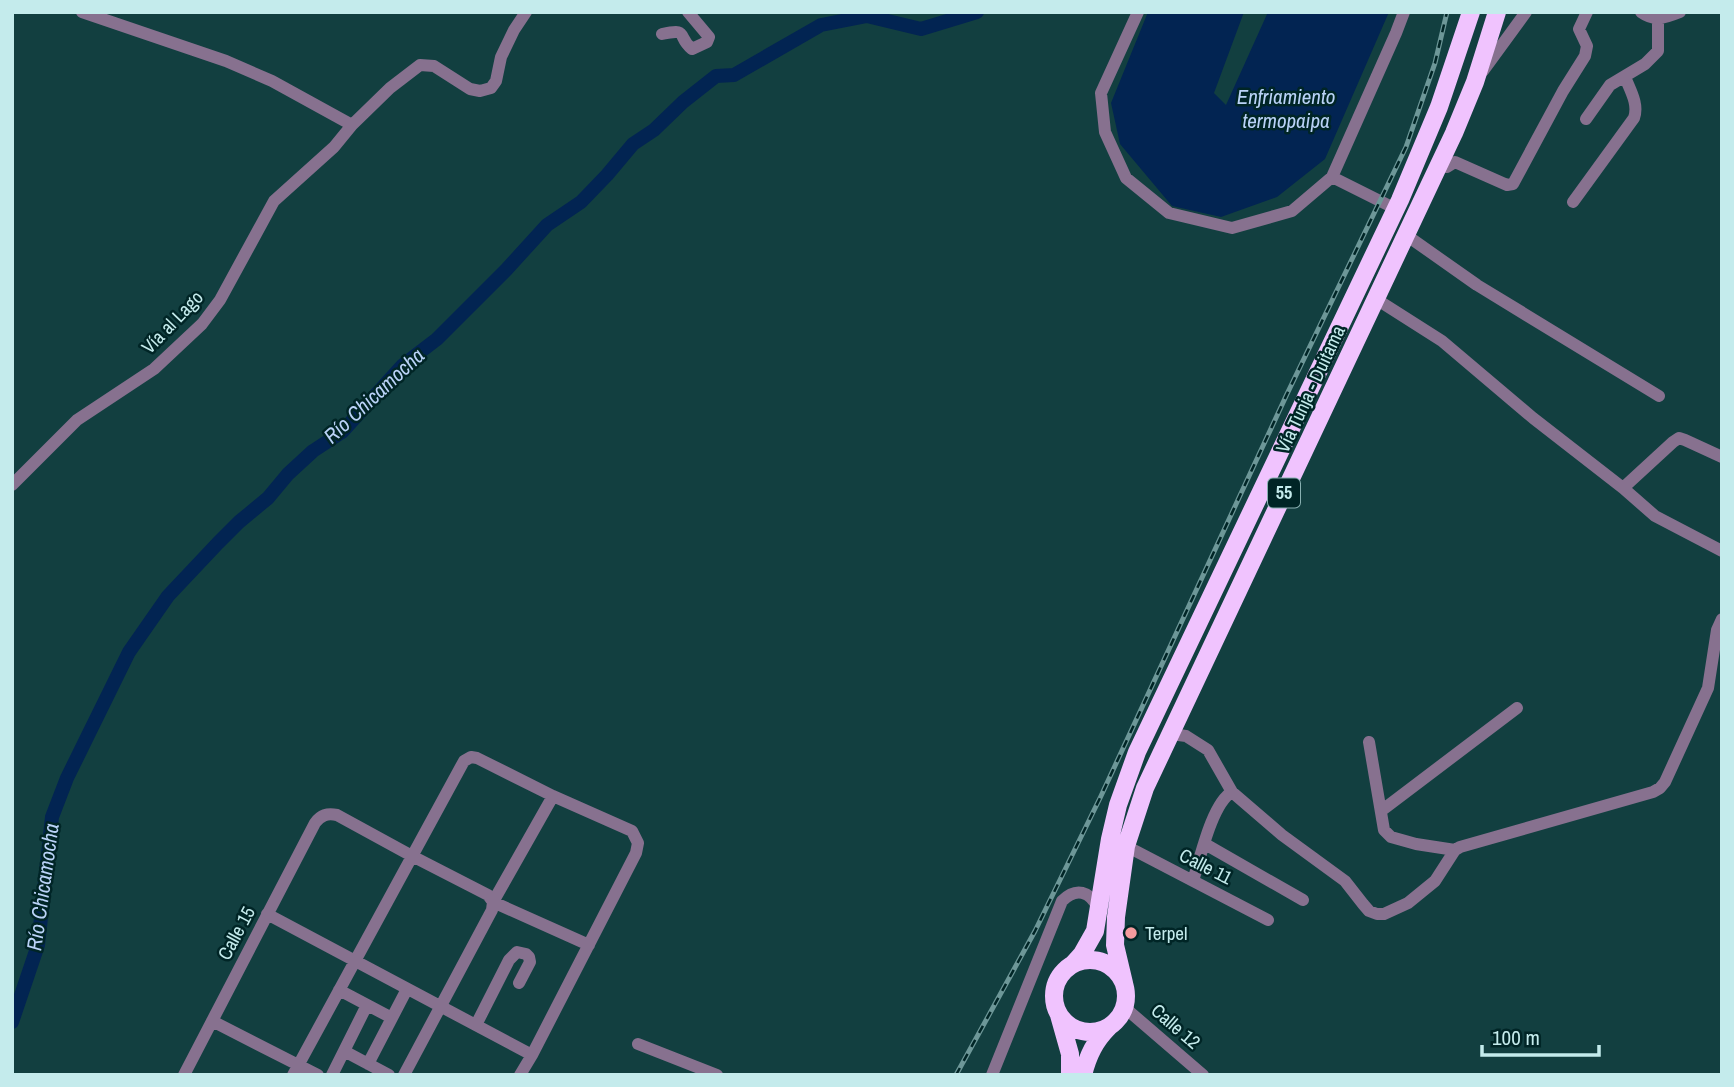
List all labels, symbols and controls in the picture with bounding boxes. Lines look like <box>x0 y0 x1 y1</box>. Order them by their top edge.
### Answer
water label: Enfriamiento termopaipa <box>1237 82 1335 135</box>
street label: Vía al Lago <box>135 285 209 359</box>
street label: Vía Tunja - Duitama <box>1269 321 1351 457</box>
water label: Río Chicamocha <box>317 341 430 450</box>
road number: 55 <box>1268 478 1300 508</box>
water label: Río Chicamocha <box>19 821 66 952</box>
street label: Calle 11 <box>1175 842 1237 890</box>
street label: Calle 15 <box>211 901 261 964</box>
place label: Terpel <box>1145 920 1187 946</box>
marker: Terpel <box>1123 925 1139 941</box>
street label: Calle 12 <box>1146 997 1206 1055</box>
scale bar <box>1482 1014 1599 1058</box>
text: 100 m <box>1492 1023 1540 1052</box>

